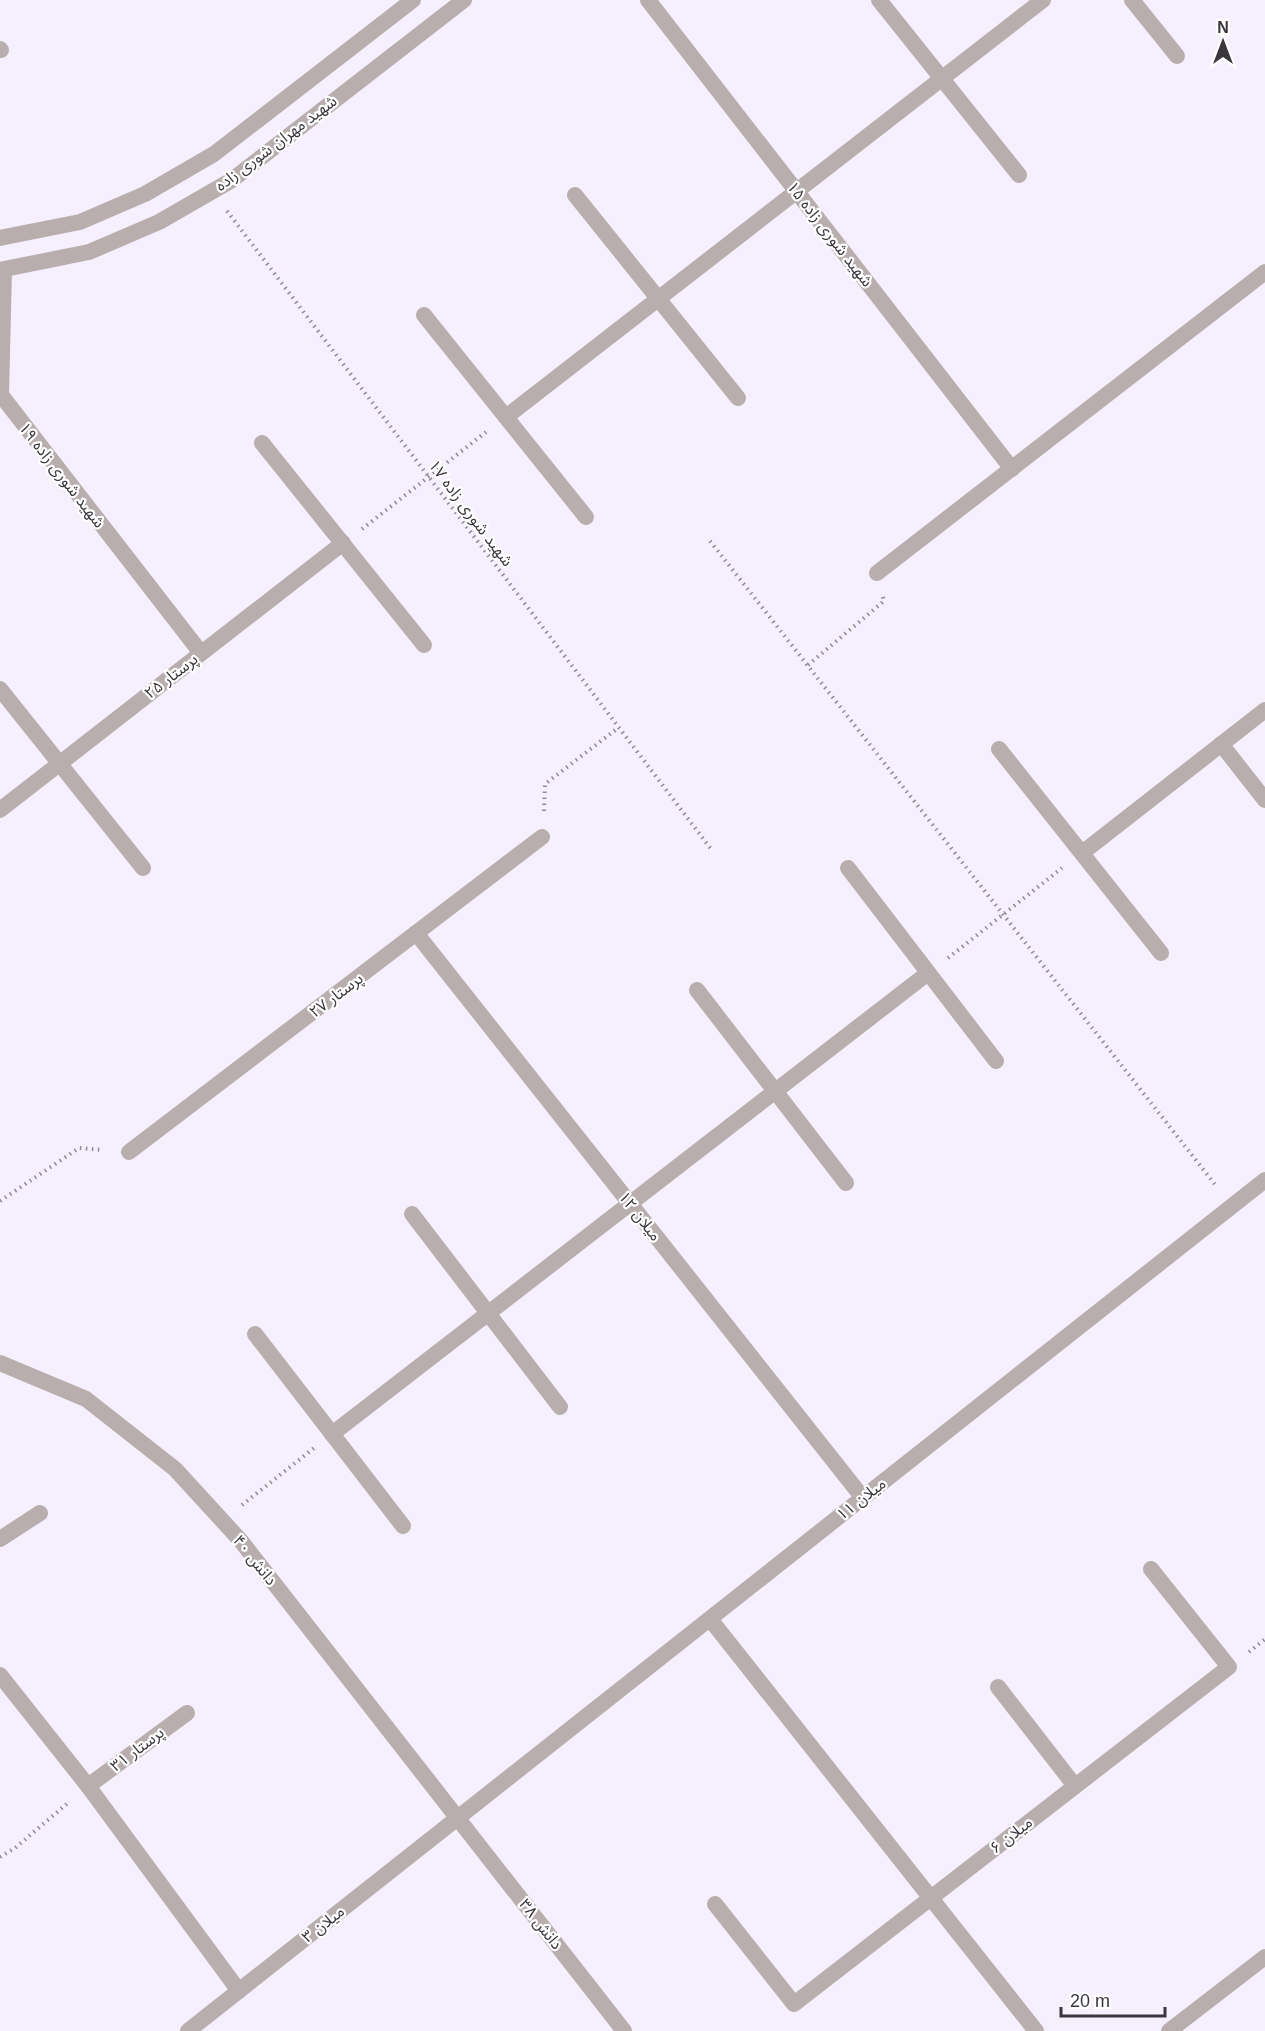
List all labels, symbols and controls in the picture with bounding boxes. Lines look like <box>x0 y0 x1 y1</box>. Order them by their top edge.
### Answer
north arrow <box>1193 12 1253 72</box>
text: N <box>1217 19 1229 36</box>
street label: شهید مهران شوری زاده <box>212 92 341 195</box>
street label: شهید شوری زاده ۱۵ <box>783 178 876 290</box>
street label: شهید شوری زاده ۱۹ <box>15 419 108 531</box>
street label: شهید شوری زاده ۱۷ <box>425 457 516 570</box>
street label: پرستار ۲۵ <box>141 650 202 704</box>
street label: پرستار ۲۷ <box>306 969 367 1022</box>
street label: میلان ۱۲ <box>615 1188 664 1245</box>
street label: میلان ۱۱ <box>833 1475 890 1524</box>
street label: دانش ۴۰ <box>229 1532 280 1589</box>
street label: پرستار ۳‍۱ <box>107 1723 168 1776</box>
street label: میلان ۶ <box>987 1813 1036 1857</box>
street label: دانش ۳۸ <box>515 1896 566 1953</box>
street label: میلان ۳ <box>299 1902 348 1946</box>
scale bar <box>1061 1980 1164 2018</box>
text: 20 m <box>1070 1991 1110 2011</box>

